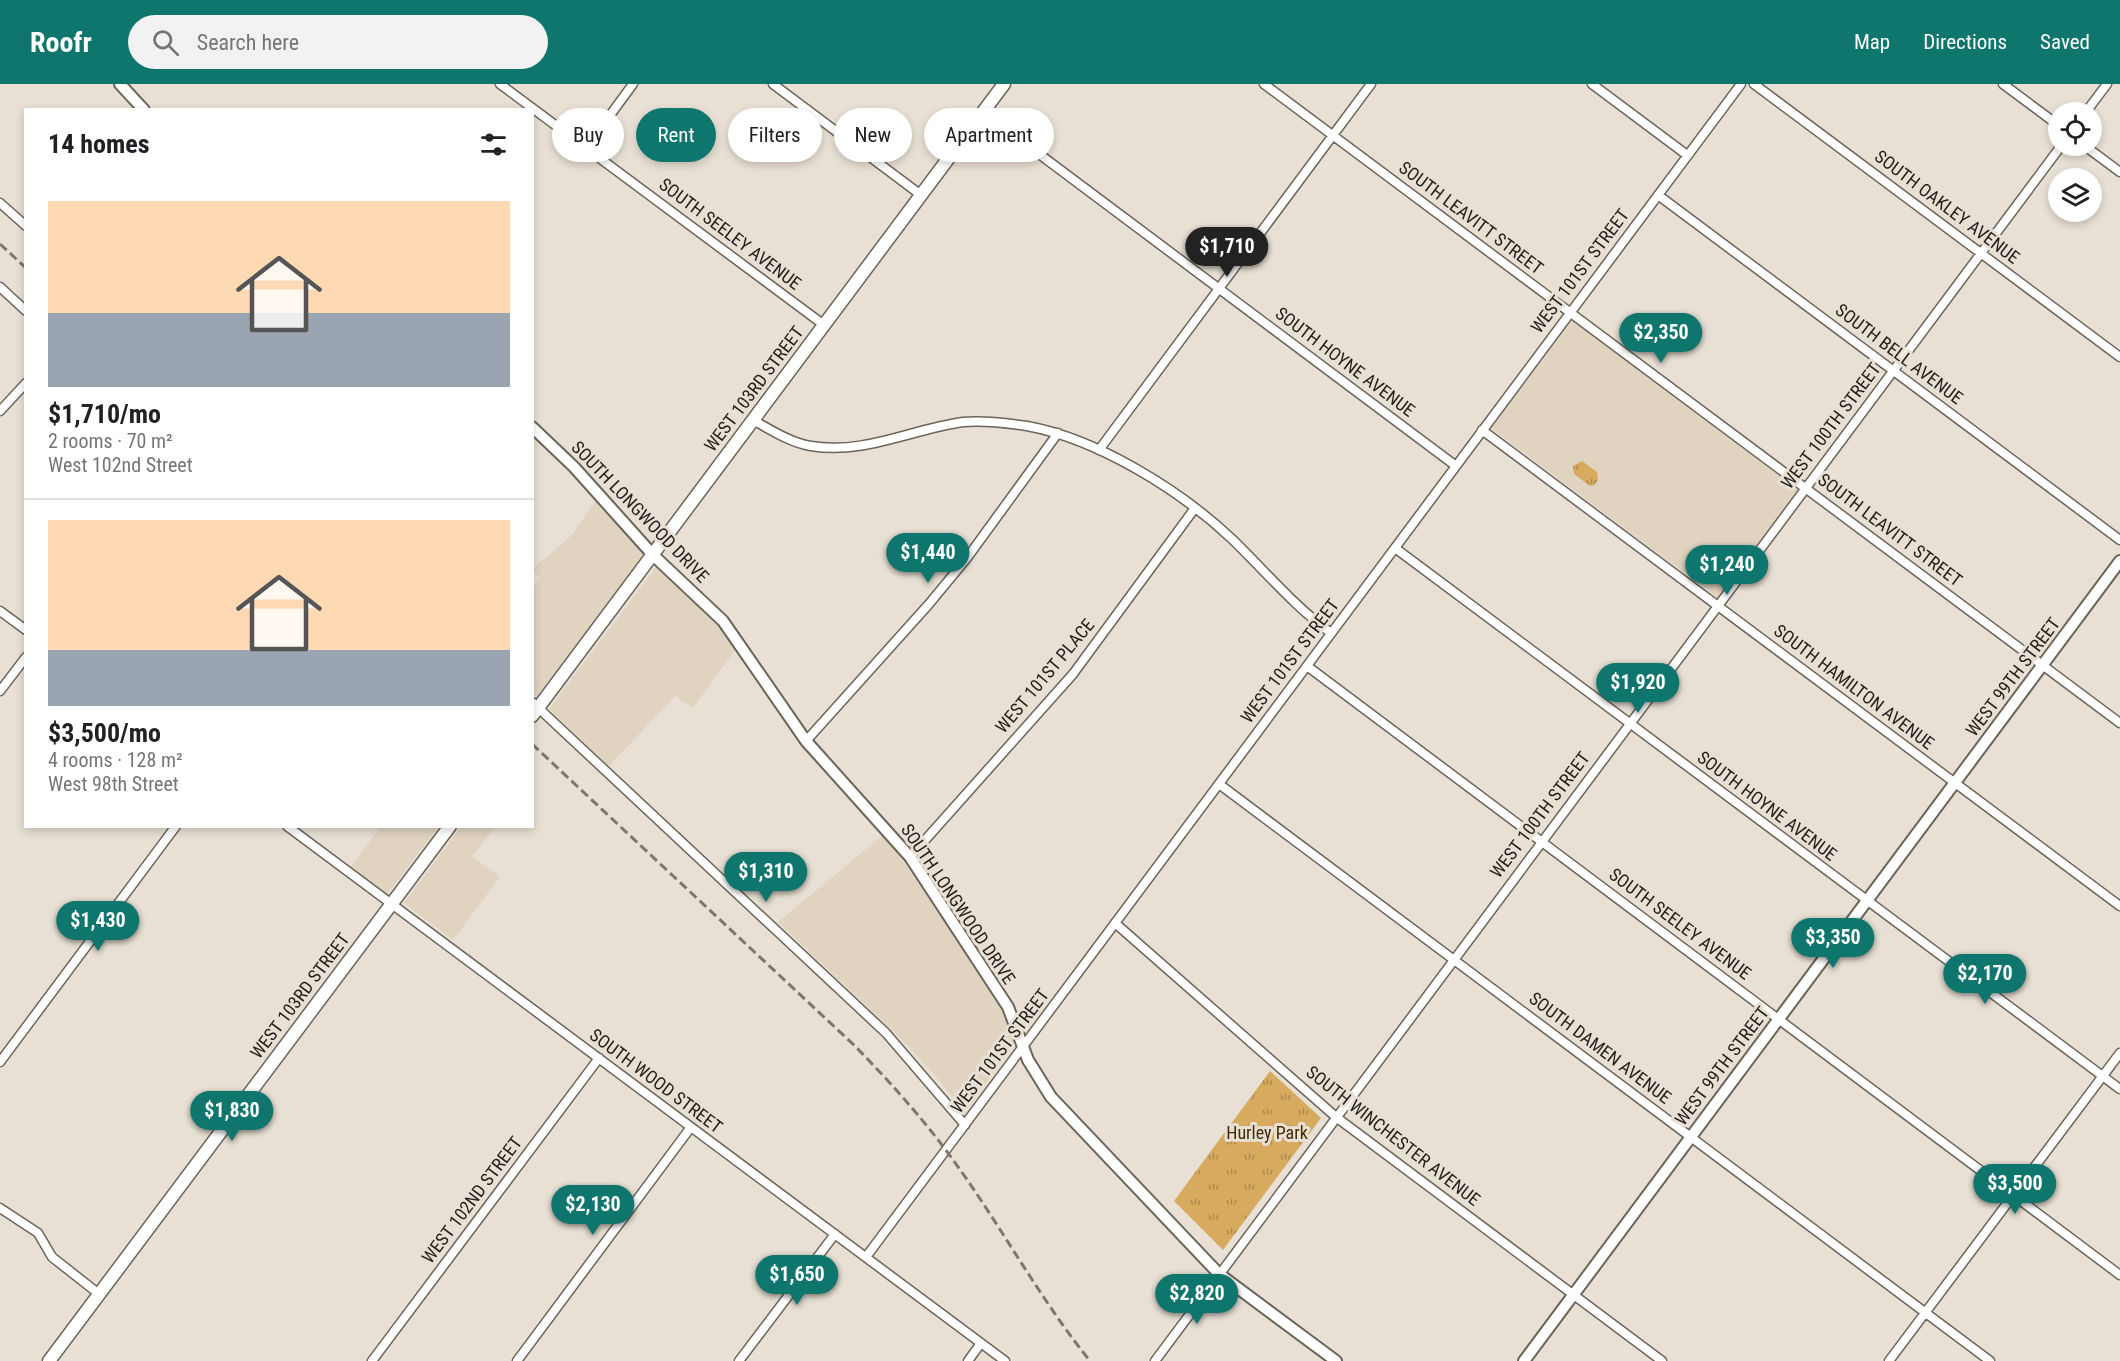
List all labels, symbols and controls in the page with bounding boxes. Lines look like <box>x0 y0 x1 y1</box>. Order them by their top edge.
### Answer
search box <box>128 15 548 69</box>
text: Roofr <box>30 26 92 59</box>
icon: search <box>149 26 182 59</box>
text: Search here <box>197 30 299 55</box>
text: Map <box>1854 30 1890 54</box>
text: Directions <box>1923 30 2007 54</box>
text: Saved <box>2040 30 2090 54</box>
map controls <box>2048 102 2102 222</box>
button: locate <box>2048 102 2102 156</box>
chip: Buy <box>552 108 624 162</box>
chip: Rent <box>636 108 716 162</box>
chip: Filters <box>728 108 822 162</box>
chip: New <box>834 108 912 162</box>
chip: Apartment <box>924 108 1054 162</box>
icon: filters <box>477 128 510 161</box>
text: 14 homes <box>48 129 150 159</box>
street label: SOUTH OAKLEY AVENUE <box>1871 145 2024 268</box>
street label: SOUTH LEAVITT STREET <box>1395 157 1547 279</box>
button: layers <box>2048 168 2102 222</box>
street label: SOUTH SEELEY AVENUE <box>655 173 805 294</box>
street label: WEST 101ST STREET <box>1526 204 1633 337</box>
pin: $1,710 <box>1178 227 1276 278</box>
text: $1,710 <box>1199 234 1255 258</box>
icon: home <box>225 240 333 348</box>
street label: SOUTH BELL AVENUE <box>1832 299 1967 408</box>
street label: SOUTH HOYNE AVENUE <box>1271 302 1419 421</box>
pin: $2,350 <box>1612 313 1710 364</box>
text: $2,350 <box>1633 320 1689 344</box>
street label: WEST 103RD STREET <box>700 322 808 455</box>
street label: WEST 100TH STREET <box>1776 359 1885 493</box>
text: $1,710/mo <box>48 399 161 429</box>
text: 2 rooms · 70 m² <box>48 429 173 453</box>
street label: SOUTH LONGWOOD DRIVE <box>567 437 713 587</box>
text: West 102nd Street <box>48 453 193 477</box>
street label: SOUTH LEAVITT STREET <box>1814 469 1966 591</box>
pin: $1,440 <box>879 533 977 584</box>
text: $1,440 <box>900 540 956 564</box>
pin: $1,240 <box>1678 545 1776 596</box>
text: $1,240 <box>1699 552 1755 576</box>
icon: home <box>225 559 333 667</box>
street label: WEST 101ST STREET <box>1236 594 1343 727</box>
street label: WEST 99TH STREET <box>1961 613 2064 740</box>
street label: WEST 101ST PLACE <box>991 614 1098 737</box>
street label: SOUTH HAMILTON AVENUE <box>1770 620 1939 754</box>
pin: $1,920 <box>1589 663 1687 714</box>
text: $1,920 <box>1610 670 1666 694</box>
text: $3,500/mo <box>48 718 161 748</box>
street label: SOUTH HOYNE AVENUE <box>1693 746 1841 865</box>
text: 4 rooms · 128 m² <box>48 748 183 772</box>
street label: WEST 100TH STREET <box>1485 748 1594 882</box>
text: West 98th Street <box>48 772 179 796</box>
street label: SOUTH LONGWOOD DRIVE <box>897 820 1020 988</box>
pin: $1,310 <box>717 852 815 903</box>
text: $1,310 <box>738 859 794 883</box>
street label: SOUTH SEELEY AVENUE <box>1605 863 1755 984</box>
pin: $1,430 <box>49 901 147 952</box>
text: $1,430 <box>70 908 126 932</box>
pin: $3,350 <box>1784 918 1882 969</box>
text: $3,350 <box>1805 925 1861 949</box>
street label: WEST 103RD STREET <box>246 929 354 1062</box>
pin: $2,170 <box>1936 954 2034 1005</box>
text: $2,170 <box>1957 961 2013 985</box>
street label: WEST 101ST STREET <box>946 984 1053 1117</box>
street label: SOUTH DAMEN AVENUE <box>1525 987 1675 1108</box>
street label: WEST 99TH STREET <box>1670 1002 1773 1129</box>
street label: SOUTH WOOD STREET <box>586 1024 727 1137</box>
street label: SOUTH WINCHESTER AVENUE <box>1302 1061 1484 1210</box>
pin: $1,830 <box>183 1091 281 1142</box>
text: $1,830 <box>204 1098 260 1122</box>
park label: Hurley Park <box>1226 1122 1308 1143</box>
street label: WEST 102ND STREET <box>417 1132 526 1267</box>
pin: $3,500 <box>1966 1164 2064 1215</box>
text: $3,500 <box>1987 1171 2043 1195</box>
pin: $2,130 <box>544 1185 642 1236</box>
text: $2,130 <box>565 1192 621 1216</box>
pin: $1,650 <box>748 1255 846 1306</box>
text: $1,650 <box>769 1262 825 1286</box>
pin: $2,820 <box>1148 1274 1246 1325</box>
text: $2,820 <box>1169 1281 1225 1305</box>

